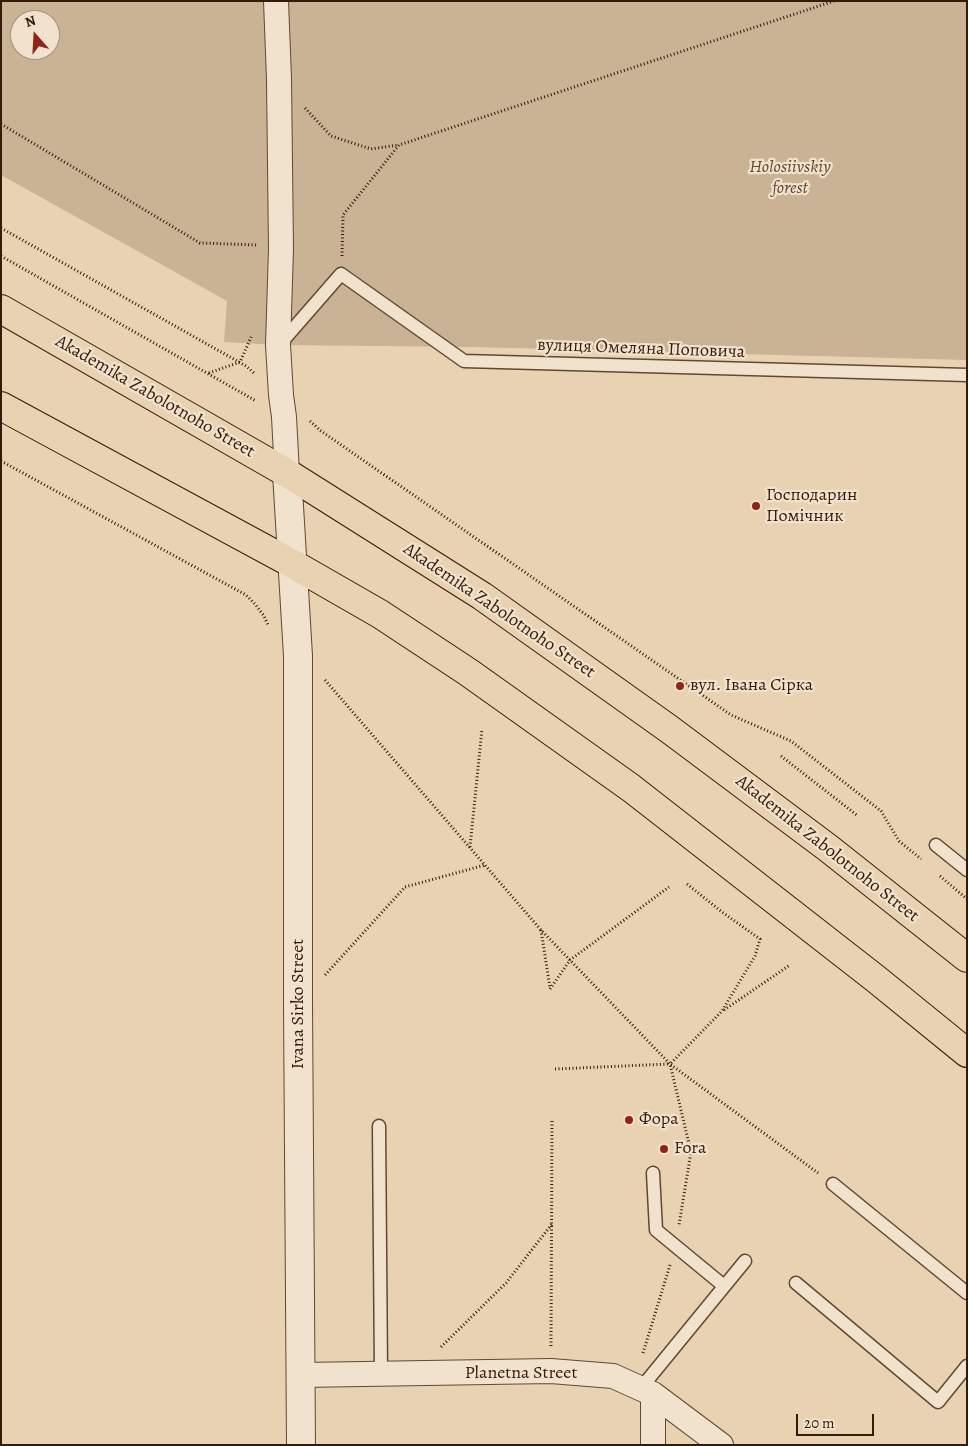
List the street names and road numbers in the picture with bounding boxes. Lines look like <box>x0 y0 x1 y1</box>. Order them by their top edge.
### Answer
street label: Akademika Zabolotnoho Street <box>51 331 259 463</box>
street label: вулиця Омеляна Поповича <box>537 335 745 363</box>
street label: Akademika Zabolotnoho Street <box>399 539 599 683</box>
street label: Akademika Zabolotnoho Street <box>731 771 923 927</box>
street label: Ivana Sirko Street <box>288 939 310 1069</box>
street label: Planetna Street <box>465 1363 577 1385</box>

